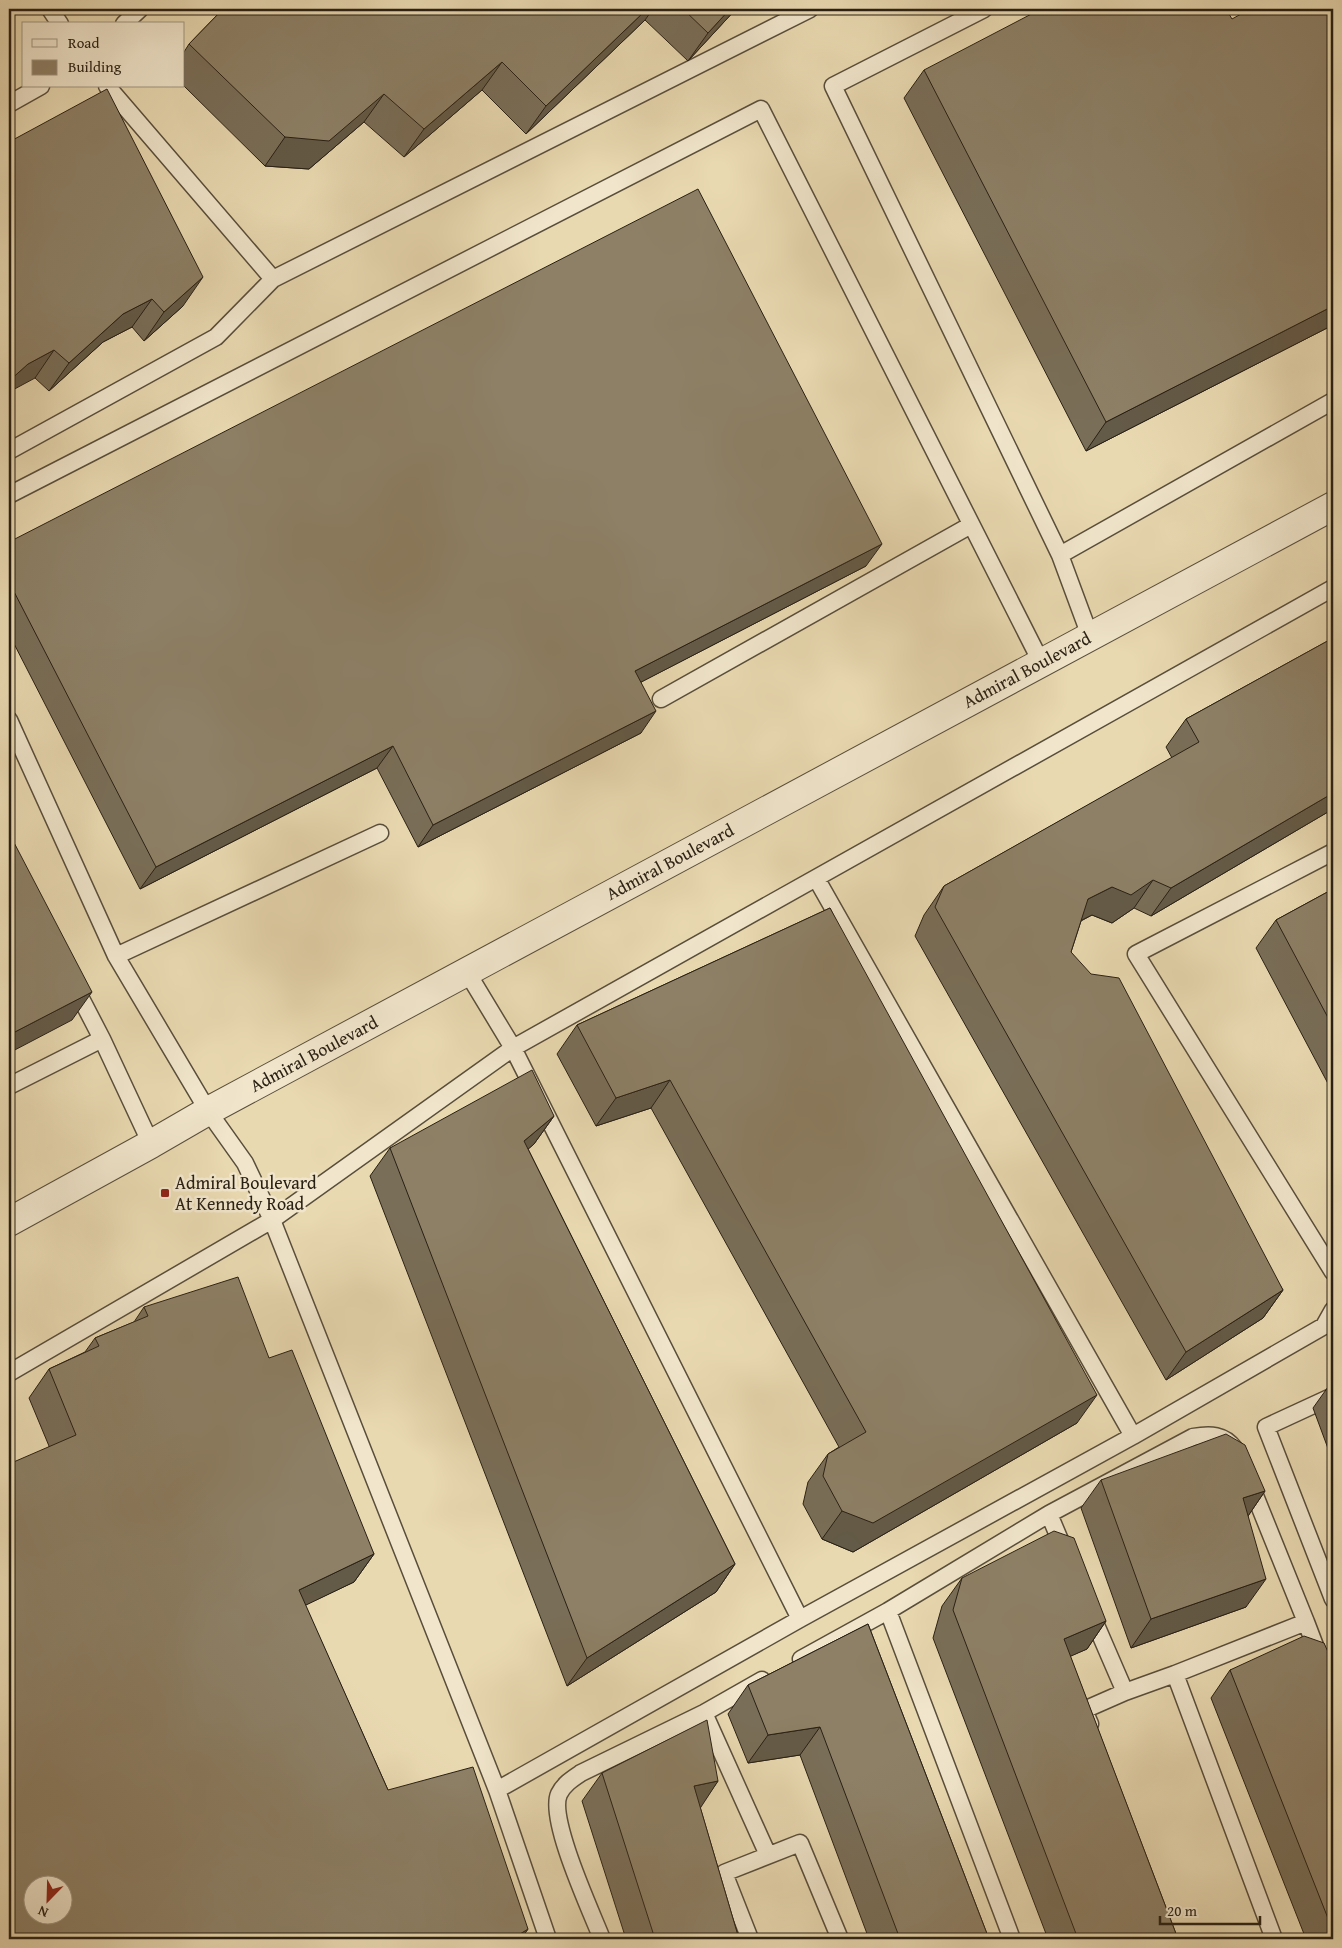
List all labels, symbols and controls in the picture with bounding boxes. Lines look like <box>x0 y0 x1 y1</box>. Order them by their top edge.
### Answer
legend <box>22 22 185 88</box>
text: Road <box>68 32 99 53</box>
text: Building <box>68 56 122 77</box>
street label: Admiral Boulevard <box>958 624 1096 715</box>
street label: Admiral Boulevard <box>601 816 739 907</box>
street label: Admiral Boulevard <box>245 1008 383 1099</box>
place label: Admiral Boulevard At Kennedy Road <box>175 1169 317 1217</box>
marker: Admiral Boulevard At Kennedy Road <box>159 1187 171 1199</box>
north arrow <box>22 1876 72 1926</box>
scale bar <box>1160 1893 1260 1925</box>
text: 20 m <box>1167 1900 1198 1921</box>
text: N <box>34 1901 51 1923</box>

